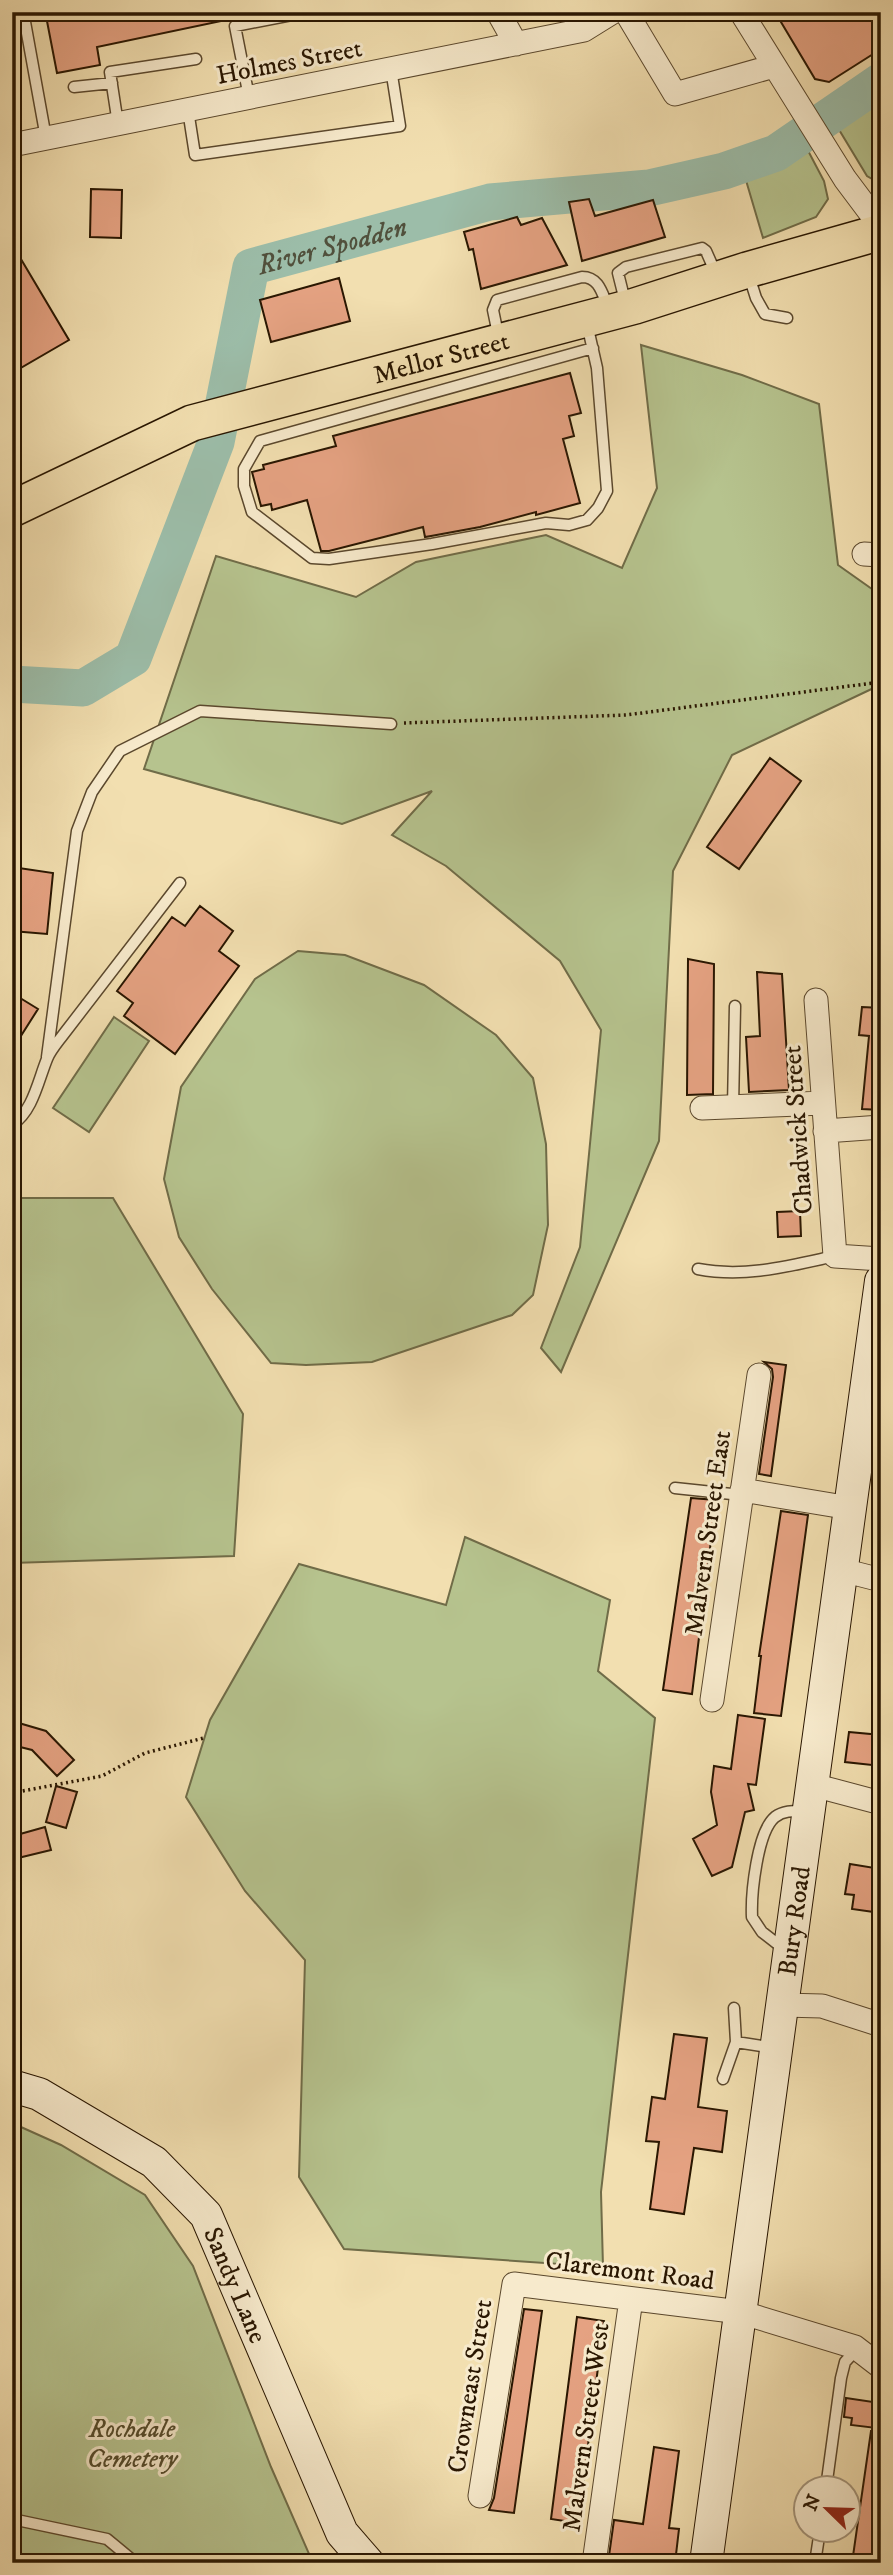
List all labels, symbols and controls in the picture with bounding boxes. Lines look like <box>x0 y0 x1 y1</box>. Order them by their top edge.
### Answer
street label: Holmes Street <box>214 32 365 93</box>
water label: River Spodden <box>252 209 411 284</box>
street label: Mellor Street <box>370 325 513 392</box>
street label: Chadwick Street <box>776 1044 821 1215</box>
street label: Malvern Street East <box>678 1428 739 1638</box>
street label: Bury Road <box>771 1864 819 1978</box>
street label: Sandy Lane <box>195 2222 274 2348</box>
street label: Claremont Road <box>544 2245 716 2298</box>
street label: Crowneast Street <box>440 2297 501 2475</box>
street label: Malvern Street West <box>555 2321 617 2534</box>
park label: Rochdale Cemetery <box>87 2413 179 2476</box>
north arrow <box>792 2474 862 2544</box>
text: N <box>799 2491 827 2515</box>

